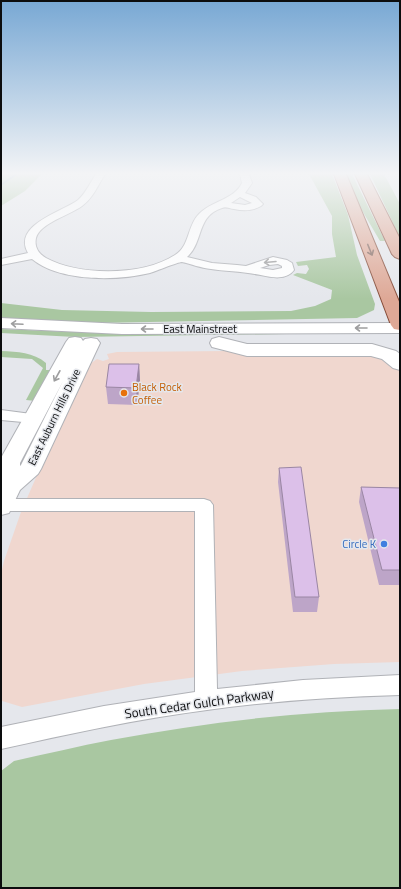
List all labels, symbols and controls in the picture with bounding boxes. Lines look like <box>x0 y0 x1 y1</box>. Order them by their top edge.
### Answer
one-way arrow <box>366 243 374 255</box>
one-way arrow <box>264 258 277 265</box>
one-way arrow <box>11 321 24 328</box>
street label: East Mainstreet <box>163 321 237 337</box>
one-way arrow <box>355 324 368 332</box>
one-way arrow <box>141 325 154 333</box>
street label: East Auburn Hills Drive <box>24 366 85 468</box>
one-way arrow <box>52 370 60 382</box>
place label: Black Rock Coffee <box>132 379 183 408</box>
marker: Black Rock Coffee <box>119 388 129 398</box>
place label: Circle K <box>342 536 377 552</box>
marker: Circle K <box>379 539 389 549</box>
street label: South Cedar Gulch Parkway <box>123 683 275 723</box>

